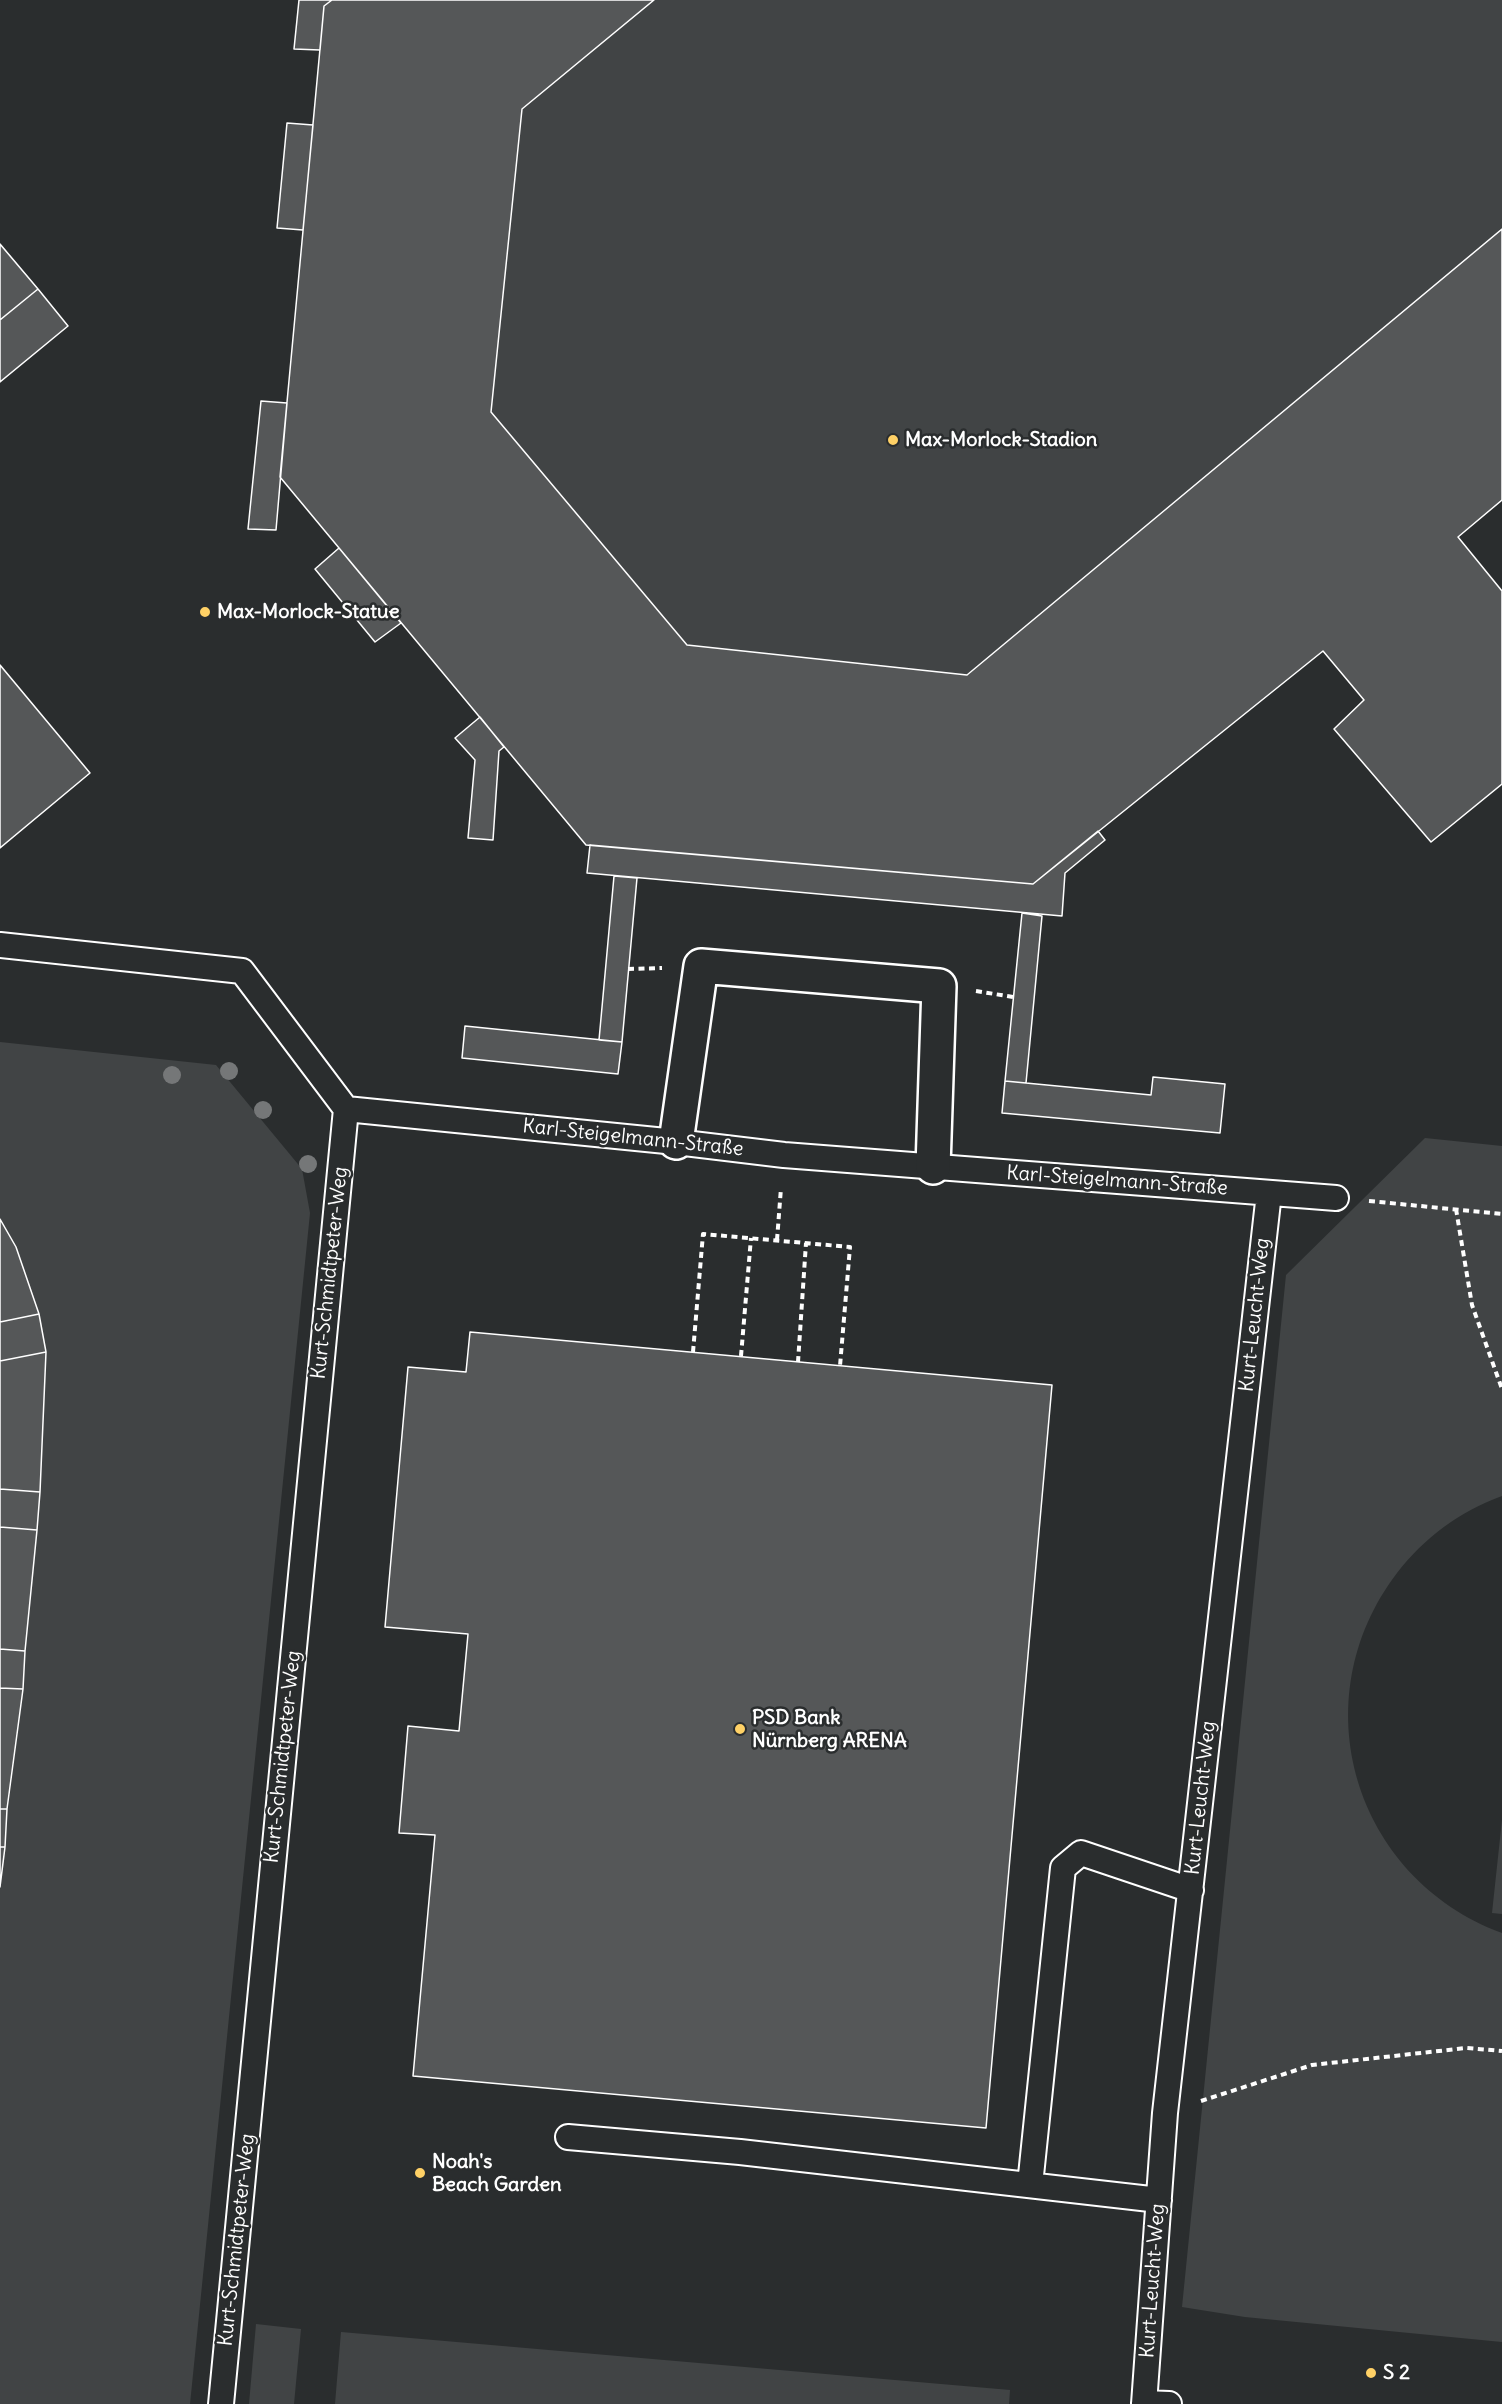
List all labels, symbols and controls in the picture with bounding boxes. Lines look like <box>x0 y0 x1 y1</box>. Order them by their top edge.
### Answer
place label: Max-Morlock-Stadion <box>905 428 1097 452</box>
marker: Max-Morlock-Stadion <box>886 433 900 447</box>
place label: Max-Morlock-Statue <box>217 600 399 624</box>
marker: Max-Morlock-Statue <box>198 605 212 619</box>
street label: Karl-Steigelmann-Straße <box>521 1114 745 1162</box>
street label: Karl-Steigelmann-Straße <box>1006 1161 1228 1201</box>
street label: Kurt-Schmidtpeter-Weg <box>307 1166 353 1380</box>
street label: Kurt-Leucht-Weg <box>1235 1237 1275 1393</box>
street label: Kurt-Schmidtpeter-Weg <box>260 1650 306 1864</box>
place label: PSD Bank Nürnberg ARENA <box>752 1706 907 1753</box>
street label: Kurt-Leucht-Weg <box>1181 1720 1221 1876</box>
marker: PSD Bank Nürnberg ARENA <box>733 1722 747 1736</box>
street label: Kurt-Schmidtpeter-Weg <box>214 2133 260 2347</box>
place label: Noah's Beach Garden <box>432 2150 561 2197</box>
marker: Noah's Beach Garden <box>413 2166 427 2180</box>
street label: Kurt-Leucht-Weg <box>1136 2203 1170 2359</box>
place label: S 2 <box>1383 2361 1410 2385</box>
marker: S 2 <box>1364 2366 1378 2380</box>

